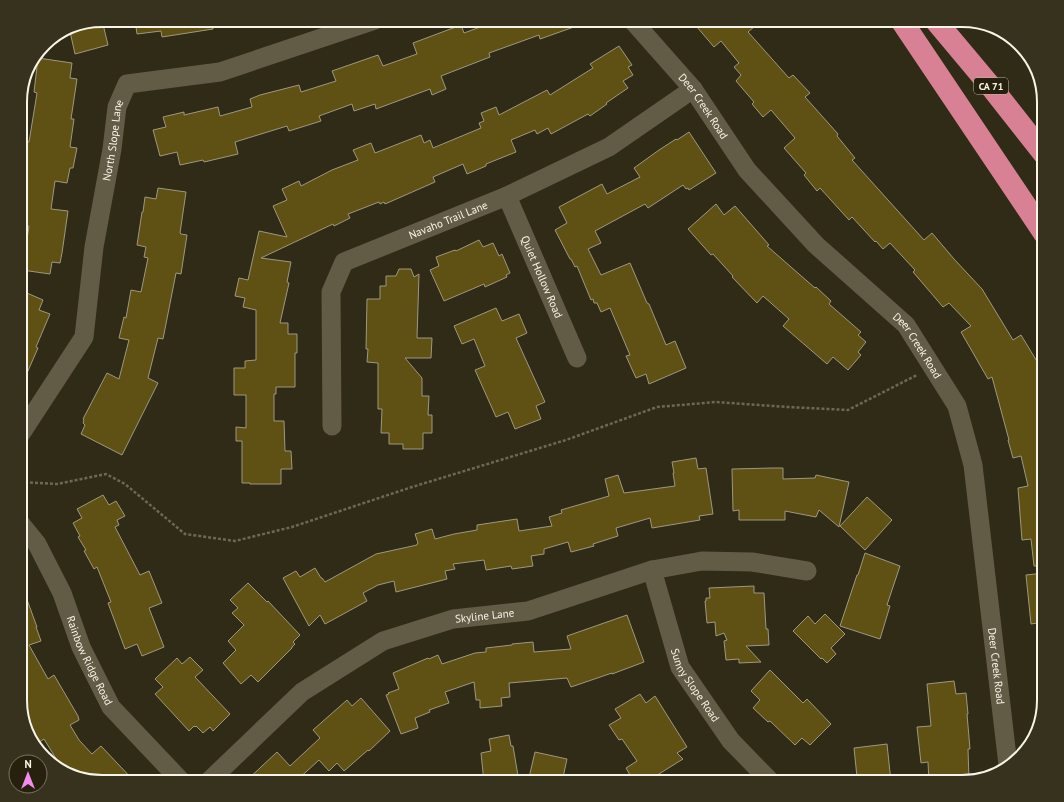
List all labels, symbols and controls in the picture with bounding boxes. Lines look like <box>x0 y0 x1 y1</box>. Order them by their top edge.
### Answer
street label: Deer Creek Road <box>675 70 731 142</box>
road number: CA 71 <box>974 78 1008 94</box>
street label: North Slope Lane <box>99 97 127 182</box>
street label: Navaho Trail Lane <box>407 197 490 242</box>
street label: Quiet Hollow Road <box>518 233 566 320</box>
street label: Deer Creek Road <box>890 310 945 381</box>
street label: Skyline Lane <box>454 605 515 626</box>
street label: Rainbow Ridge Road <box>64 614 116 707</box>
street label: Deer Creek Road <box>985 627 1008 705</box>
street label: Sunny Slope Road <box>668 647 723 725</box>
north arrow <box>8 754 48 794</box>
text: N <box>24 757 32 771</box>

